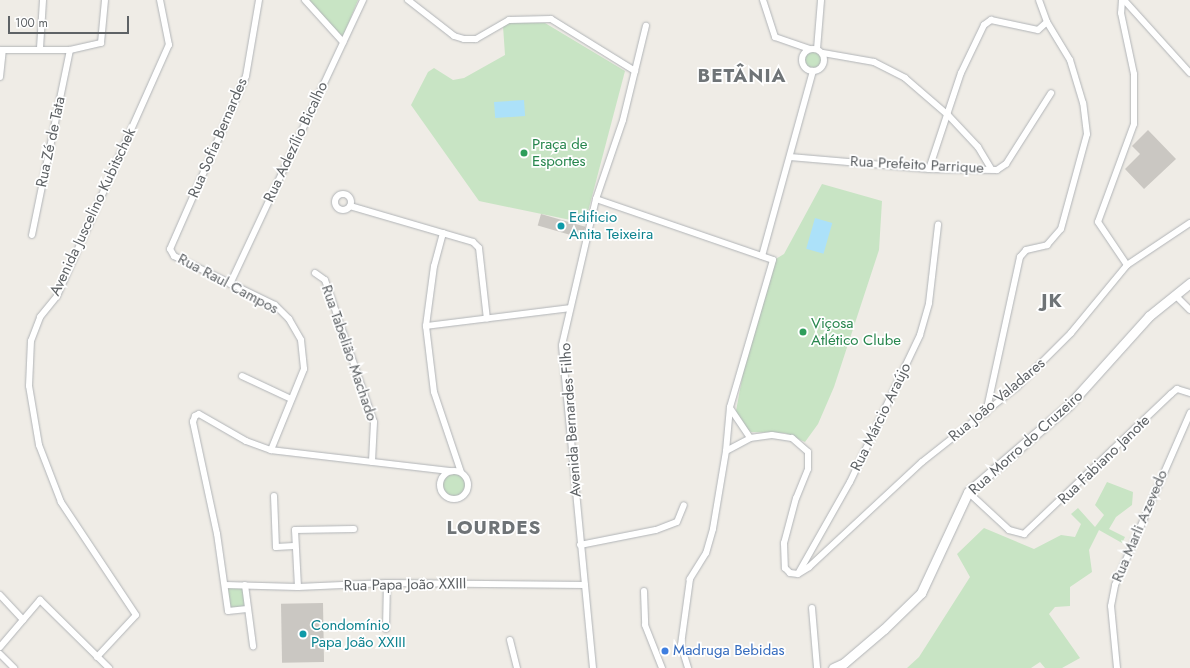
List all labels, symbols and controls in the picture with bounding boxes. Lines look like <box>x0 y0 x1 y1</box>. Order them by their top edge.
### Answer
scale bar <box>10 8 131 34</box>
text: 100 m <box>15 14 48 32</box>
district label: BETÂNIA <box>698 65 786 87</box>
street label: Rua Sofia Bernardes <box>185 76 251 200</box>
street label: Rua Adezílio Bicalho <box>260 79 332 205</box>
street label: Rua Zé de Tata <box>33 95 69 189</box>
street label: Avenida Juscelino Kubitschek <box>46 125 140 299</box>
place label: Praça de Esportes <box>532 135 587 170</box>
marker: Praça de Esportes <box>519 148 529 158</box>
street label: Rua Prefeito Parrique <box>850 153 984 177</box>
place label: Edificio Anita Teixeira <box>569 208 653 243</box>
marker: Edificio Anita Teixeira <box>556 221 566 231</box>
street label: Rua Raul Campos <box>175 250 281 318</box>
street label: Rua Tabelião Machado <box>317 283 381 423</box>
district label: JK <box>1041 290 1063 312</box>
place label: Viçosa Atlético Clube <box>811 314 901 349</box>
marker: Viçosa Atlético Clube <box>798 327 808 337</box>
street label: Avenida Bernardes Filho <box>557 342 585 498</box>
street label: Rua João Valadares <box>945 354 1049 446</box>
street label: Rua Márcio Araújo <box>847 360 915 474</box>
street label: Rua Morro do Cruzeiro <box>965 387 1087 499</box>
street label: Rua Fabiano Janote <box>1054 412 1154 508</box>
street label: Rua Marli Azevedo <box>1108 467 1172 585</box>
district label: LOURDES <box>447 517 541 539</box>
street label: Rua Papa João XXIII <box>344 575 466 595</box>
place label: Condomínio Papa João XXIII <box>311 616 406 651</box>
marker: Condomínio Papa João XXIII <box>298 629 308 639</box>
place label: Madruga Bebidas <box>673 642 785 660</box>
marker: Madruga Bebidas <box>660 646 670 656</box>

